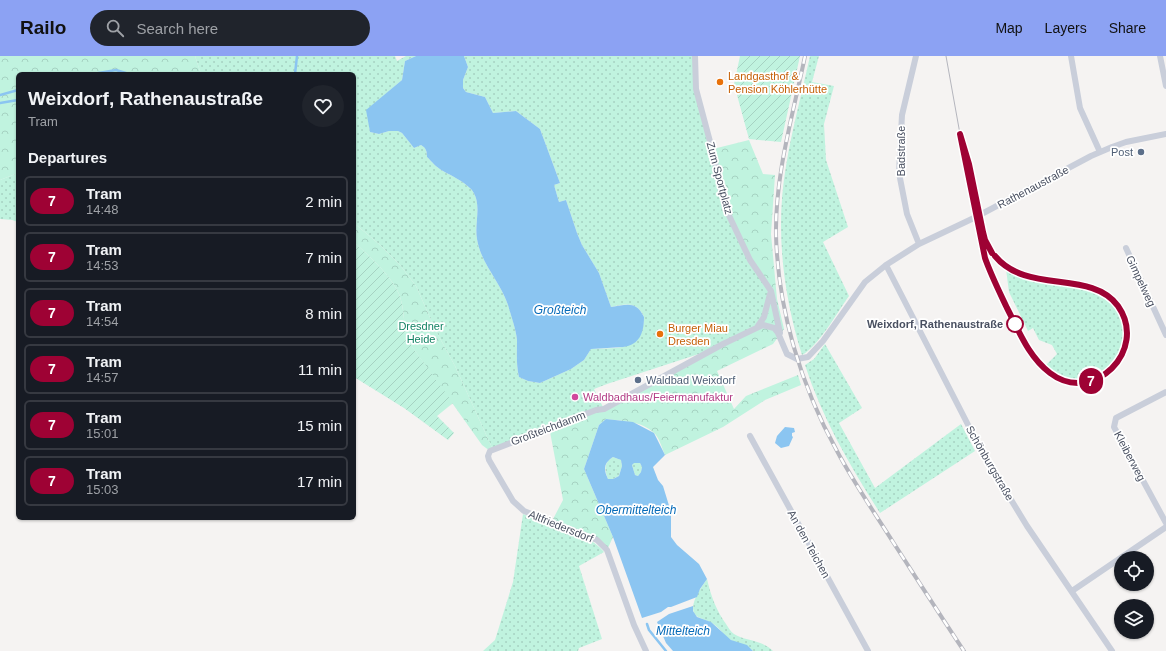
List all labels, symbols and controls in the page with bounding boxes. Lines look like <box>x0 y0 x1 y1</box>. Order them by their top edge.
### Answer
search box <box>90 10 370 46</box>
text: Railo <box>20 17 66 38</box>
icon: search <box>104 17 126 39</box>
text: Search here <box>136 20 218 37</box>
text: Map <box>995 20 1023 36</box>
text: Layers <box>1045 20 1087 36</box>
text: Share <box>1109 20 1146 36</box>
place label: Landgasthof & Pension Köhlerhütte <box>728 70 827 95</box>
marker: Landgasthof & Pension Köhlerhütte <box>715 77 725 87</box>
button: heart <box>302 85 344 127</box>
text: Weixdorf, Rathenaustraße <box>28 88 263 109</box>
text: Tram <box>28 114 58 129</box>
street label: Badstraße <box>895 126 907 176</box>
street label: Zum Sportplatz <box>705 140 735 216</box>
place label: Post <box>1111 146 1133 158</box>
marker: Post <box>1136 147 1146 157</box>
text: Departures <box>28 149 107 166</box>
street label: Rathenaustraße <box>995 163 1071 211</box>
text: Tram <box>86 185 122 202</box>
text: 7 <box>48 193 56 209</box>
text: 2 min <box>305 193 342 210</box>
text: 14:48 <box>86 202 119 217</box>
text: Tram <box>86 241 122 258</box>
text: 7 <box>48 249 56 265</box>
text: 7 min <box>305 249 342 266</box>
street label: Gimpelweg <box>1124 254 1158 308</box>
text: 14:53 <box>86 258 119 273</box>
text: Tram <box>86 297 122 314</box>
water label: Großteich <box>534 303 587 317</box>
text: 7 <box>48 305 56 321</box>
text: 8 min <box>305 305 342 322</box>
text: 14:54 <box>86 314 119 329</box>
marker: Weixdorf, Rathenaustraße <box>1006 315 1024 333</box>
place label: Weixdorf, Rathenaustraße <box>867 318 1003 330</box>
park label: Dresdner Heide <box>398 320 444 345</box>
place label: Burger Miau Dresden <box>668 322 728 347</box>
marker: Burger Miau Dresden <box>655 329 665 339</box>
text: Tram <box>86 353 122 370</box>
text: 7 <box>48 361 56 377</box>
text: 11 min <box>298 361 342 378</box>
line badge: 7 <box>1078 368 1104 394</box>
text: 14:57 <box>86 370 119 385</box>
text: 7 <box>1087 373 1095 389</box>
place label: Waldbad Weixdorf <box>646 374 736 386</box>
marker: Waldbad Weixdorf <box>633 375 643 385</box>
place label: Waldbadhaus/Feiermanufaktur <box>583 391 733 403</box>
marker: Waldbadhaus/Feiermanufaktur <box>570 392 580 402</box>
street label: Großteichdamm <box>509 408 587 448</box>
text: Tram <box>86 409 122 426</box>
text: 7 <box>48 417 56 433</box>
text: 15 min <box>297 417 342 434</box>
street label: Schönburgstraße <box>964 423 1016 503</box>
text: 15:01 <box>86 426 119 441</box>
street label: Kleiberweg <box>1112 429 1148 483</box>
text: Tram <box>86 465 122 482</box>
text: 7 <box>48 473 56 489</box>
text: 17 min <box>297 473 342 490</box>
text: 15:03 <box>86 482 119 497</box>
water label: Obermittelteich <box>596 503 677 517</box>
street label: Altfriedersdorf <box>527 508 596 545</box>
street label: An den Teichen <box>785 508 833 580</box>
map controls <box>1114 551 1154 639</box>
button: locate <box>1114 551 1154 591</box>
button: layers <box>1114 599 1154 639</box>
water label: Mittelteich <box>656 624 710 638</box>

